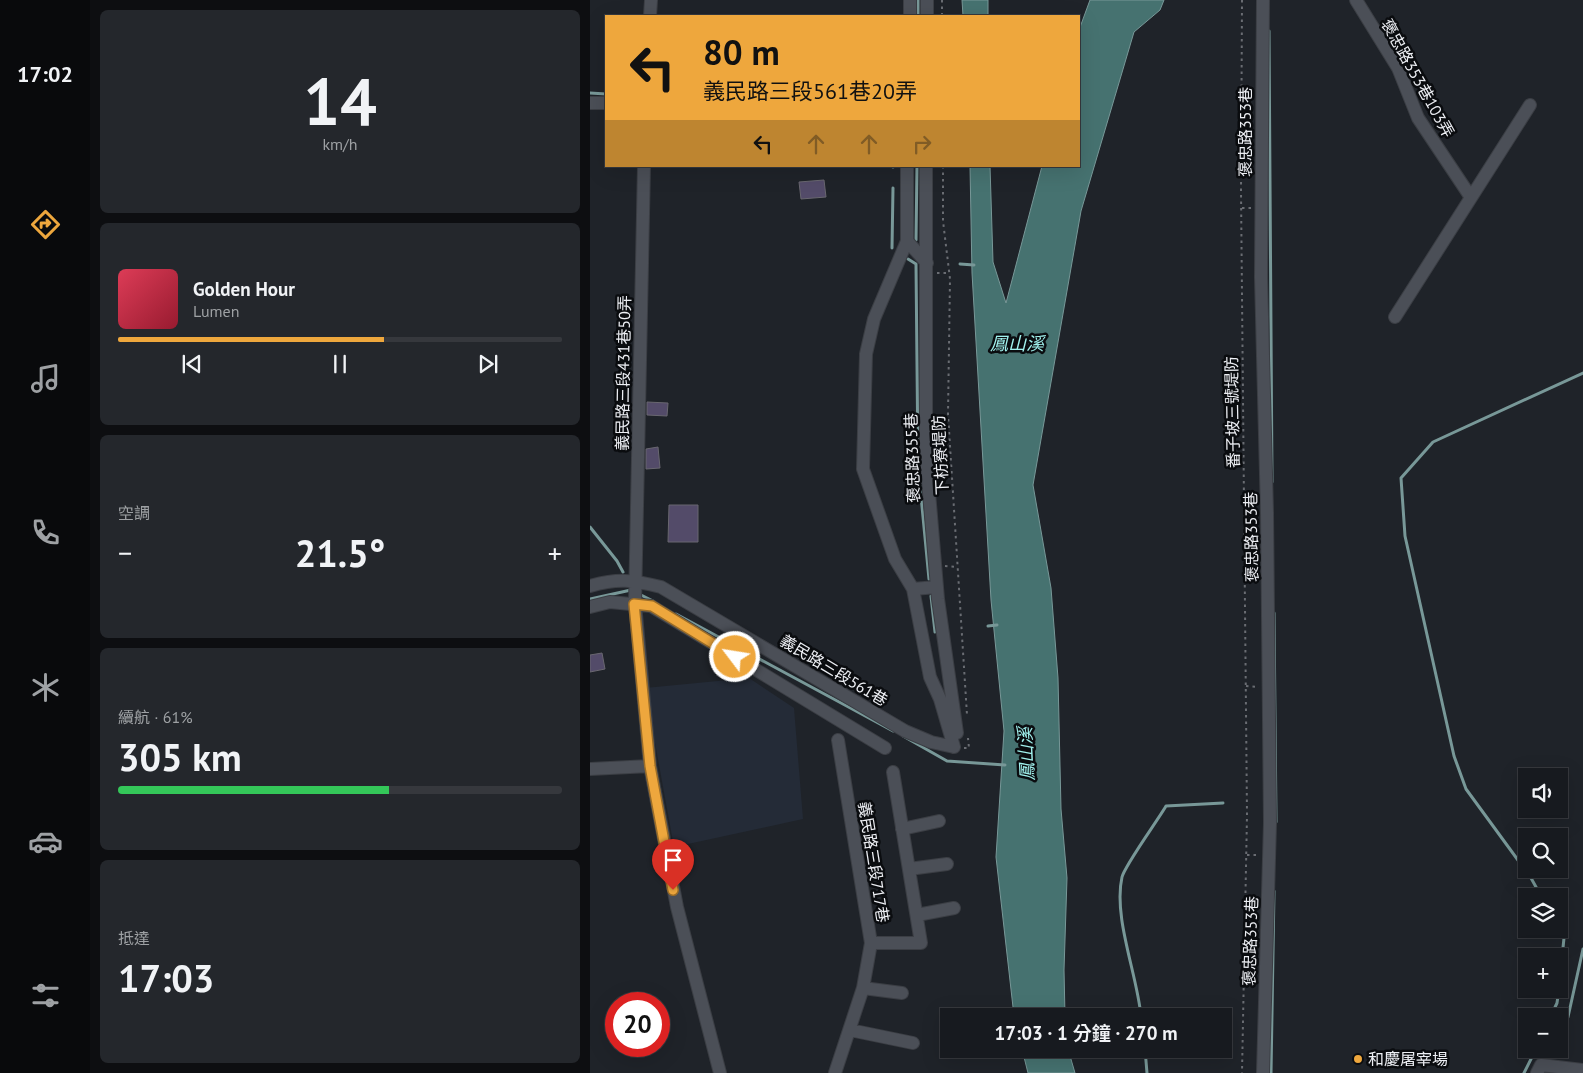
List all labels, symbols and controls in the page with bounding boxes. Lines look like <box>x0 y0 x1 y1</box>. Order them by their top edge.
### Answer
street label: 褒忠路353巷103弄 <box>1377 15 1459 141</box>
text: 80 m <box>703 29 780 75</box>
icon: left <box>620 35 685 100</box>
text: 14 <box>303 59 377 143</box>
text: 17:02 <box>17 60 73 88</box>
text: 義民路三段561巷20弄 <box>703 77 917 105</box>
street label: 褒忠路353巷 <box>1235 87 1255 177</box>
icon: left <box>749 130 777 158</box>
icon: ahead <box>802 130 830 158</box>
icon: ahead <box>855 130 883 158</box>
icon: right <box>908 130 936 158</box>
text: km/h <box>322 134 358 154</box>
icon: directions <box>28 207 63 242</box>
text: Golden Hour <box>193 277 295 301</box>
street label: 義民路三段431巷50弄 <box>612 295 634 451</box>
text: Lumen <box>193 301 239 321</box>
water label: 鳳山溪 <box>990 332 1047 355</box>
icon: previous <box>178 350 206 378</box>
icon: pause <box>326 350 354 378</box>
icon: next <box>474 350 502 378</box>
street label: 番子坡三號堤防 <box>1221 356 1243 468</box>
icon: music <box>28 361 63 396</box>
street label: 褒忠路355巷 <box>900 413 924 503</box>
street label: 下枋寮堤防 <box>928 415 952 495</box>
street label: 褒忠路353巷 <box>1240 492 1262 582</box>
text: 空調 <box>118 503 150 523</box>
icon: phone <box>28 515 63 550</box>
text: 21.5° <box>295 528 385 577</box>
text: − <box>118 534 132 571</box>
text: + <box>548 534 562 571</box>
position arrow <box>708 630 760 682</box>
street label: 義民路三段561巷 <box>776 630 892 710</box>
icon: climate <box>28 670 63 705</box>
text: 續航 · 61% <box>118 707 193 727</box>
water label: 鳳山溪 <box>1013 723 1039 782</box>
text: 305 km <box>118 732 242 781</box>
map controls <box>1518 768 1568 1058</box>
button: sound <box>1518 768 1568 818</box>
street label: 義民路三段717巷 <box>855 800 893 924</box>
icon: car <box>28 824 63 859</box>
button: search <box>1518 828 1568 878</box>
pin <box>652 839 694 890</box>
icon: arrive <box>659 846 687 874</box>
button: layers <box>1518 888 1568 938</box>
street label: 褒忠路353巷 <box>1238 896 1262 986</box>
text: 抵達 <box>118 928 150 948</box>
button: + <box>1518 948 1568 998</box>
text: 17:03 <box>118 953 214 1002</box>
icon: filters <box>28 978 63 1013</box>
speed limit sign: 20 <box>605 992 670 1057</box>
button: − <box>1518 1008 1568 1058</box>
text: 17:03 · 1 分鐘 · 270 m <box>994 1021 1178 1045</box>
place label: 和慶屠宰場 <box>1368 1049 1448 1069</box>
marker: 和慶屠宰場 <box>1352 1053 1364 1065</box>

